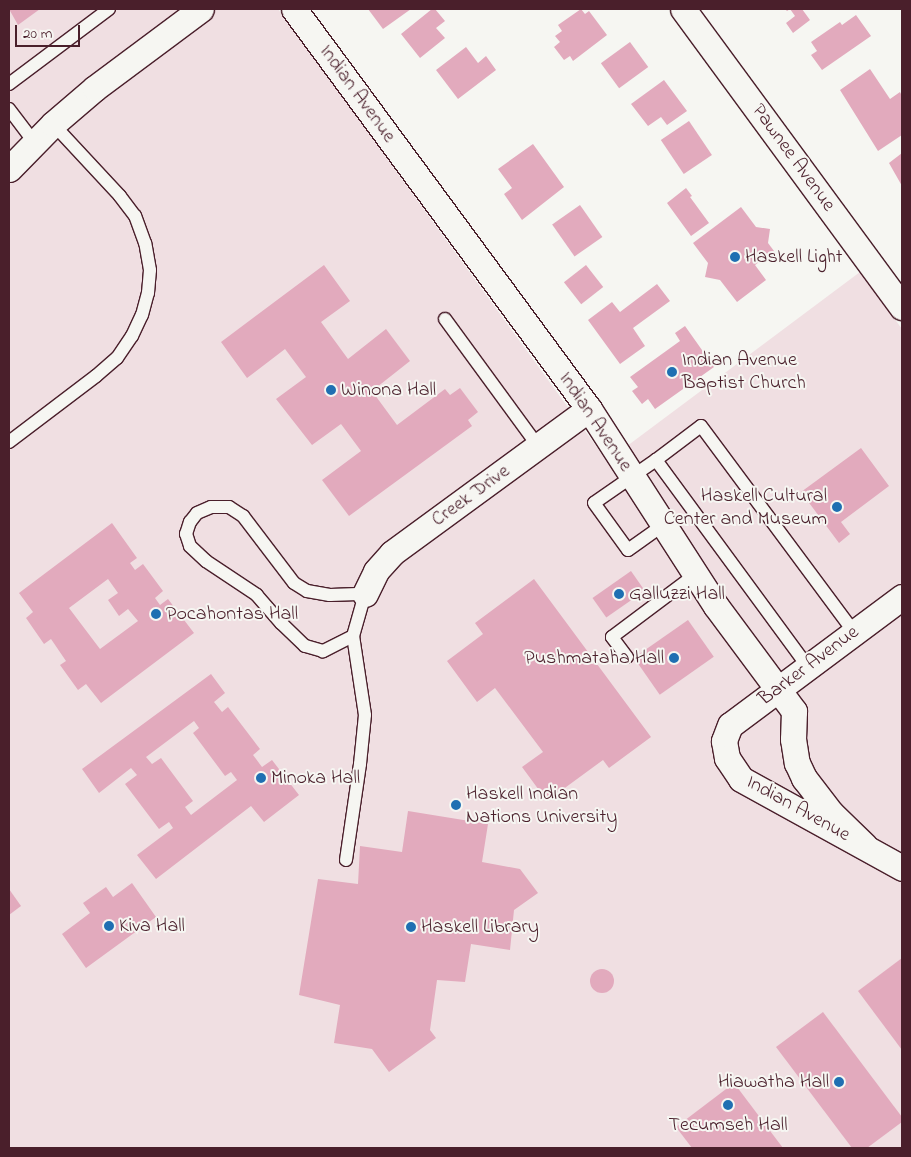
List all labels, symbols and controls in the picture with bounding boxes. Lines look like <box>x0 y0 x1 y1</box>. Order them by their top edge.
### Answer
scale bar <box>18 15 82 47</box>
text: 20 m <box>23 23 52 45</box>
street label: Indian Avenue <box>314 40 400 148</box>
street label: Pawnee Avenue <box>746 100 840 216</box>
place label: Haskell Light <box>745 245 842 269</box>
marker: Haskell Light <box>729 251 741 263</box>
place label: Indian Avenue Baptist Church <box>682 349 806 396</box>
marker: Indian Avenue Baptist Church <box>666 366 678 378</box>
street label: Indian Avenue <box>553 368 637 476</box>
place label: Winona Hall <box>341 378 436 402</box>
marker: Winona Hall <box>325 384 337 396</box>
street label: Creek Drive <box>427 460 515 532</box>
place label: Haskell Cultural Center and Museum <box>664 484 827 531</box>
marker: Haskell Cultural Center and Museum <box>831 501 843 513</box>
place label: Galluzzi Hall <box>629 582 725 606</box>
marker: Galluzzi Hall <box>613 588 625 600</box>
place label: Pocahontas Hall <box>166 602 298 626</box>
marker: Pocahontas Hall <box>150 608 162 620</box>
street label: Barker Avenue <box>754 621 864 711</box>
place label: Pushmataha Hall <box>524 646 664 670</box>
marker: Pushmataha Hall <box>668 652 680 664</box>
place label: Minoka Hall <box>271 766 360 790</box>
street label: Indian Avenue <box>742 771 854 847</box>
marker: Minoka Hall <box>255 772 267 784</box>
place label: Haskell Indian Nations University <box>466 782 617 829</box>
marker: Haskell Indian Nations University <box>450 799 462 811</box>
place label: Kiva Hall <box>119 914 185 938</box>
place label: Haskell Library <box>421 915 539 939</box>
marker: Kiva Hall <box>103 920 115 932</box>
marker: Haskell Library <box>405 921 417 933</box>
place label: Hiawatha Hall <box>718 1070 829 1094</box>
marker: Hiawatha Hall <box>833 1076 845 1088</box>
marker: Tecumseh Hall <box>722 1099 734 1111</box>
place label: Tecumseh Hall <box>669 1113 787 1137</box>

